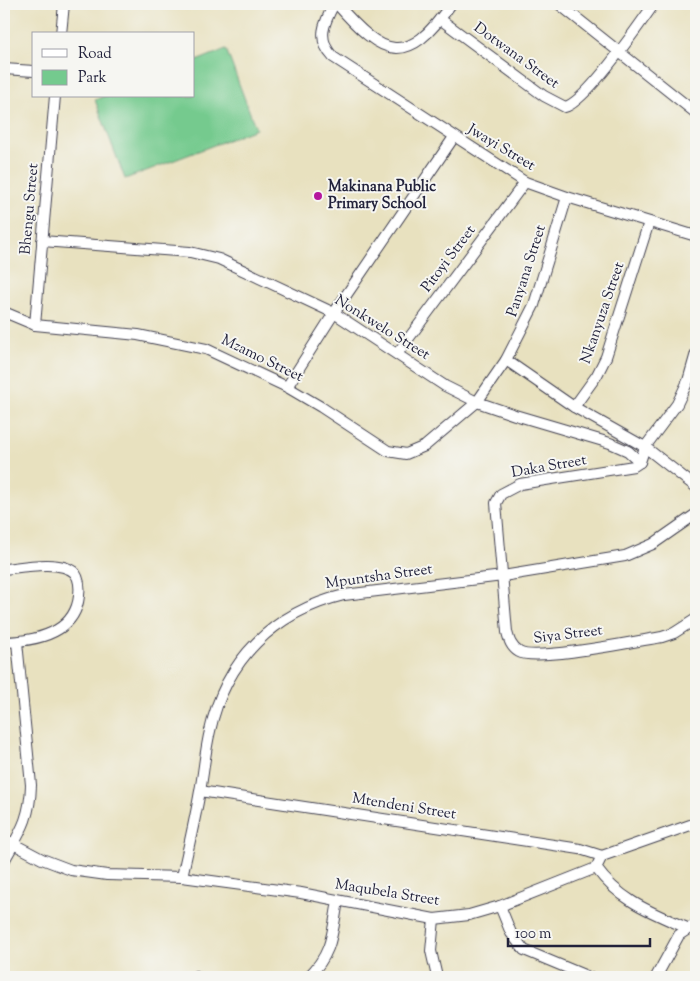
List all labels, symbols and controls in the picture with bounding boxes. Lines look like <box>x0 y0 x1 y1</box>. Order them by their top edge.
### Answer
street label: Dotwana Street <box>469 18 563 94</box>
legend <box>32 32 195 98</box>
text: Road <box>78 44 112 65</box>
text: Park <box>78 68 107 89</box>
street label: Jwayi Street <box>462 119 539 177</box>
street label: Bhengu Street <box>16 162 44 256</box>
place label: Makinana Public Primary School <box>328 177 436 215</box>
marker: Makinana Public Primary School <box>312 190 324 202</box>
street label: Pitoyi Street <box>417 221 481 297</box>
street label: Panyana Street <box>502 222 552 320</box>
street label: Nkanyuza Street <box>576 259 630 367</box>
street label: Nonkwelo Street <box>330 290 434 366</box>
street label: Mzamo Street <box>218 330 306 388</box>
street label: Daka Street <box>510 450 588 484</box>
street label: Mpuntsha Street <box>324 559 434 595</box>
street label: Siya Street <box>532 620 604 650</box>
street label: Mtendeni Street <box>351 788 457 826</box>
street label: Maqubela Street <box>333 874 441 912</box>
scale bar <box>508 916 650 948</box>
text: 100 m <box>515 924 552 945</box>

